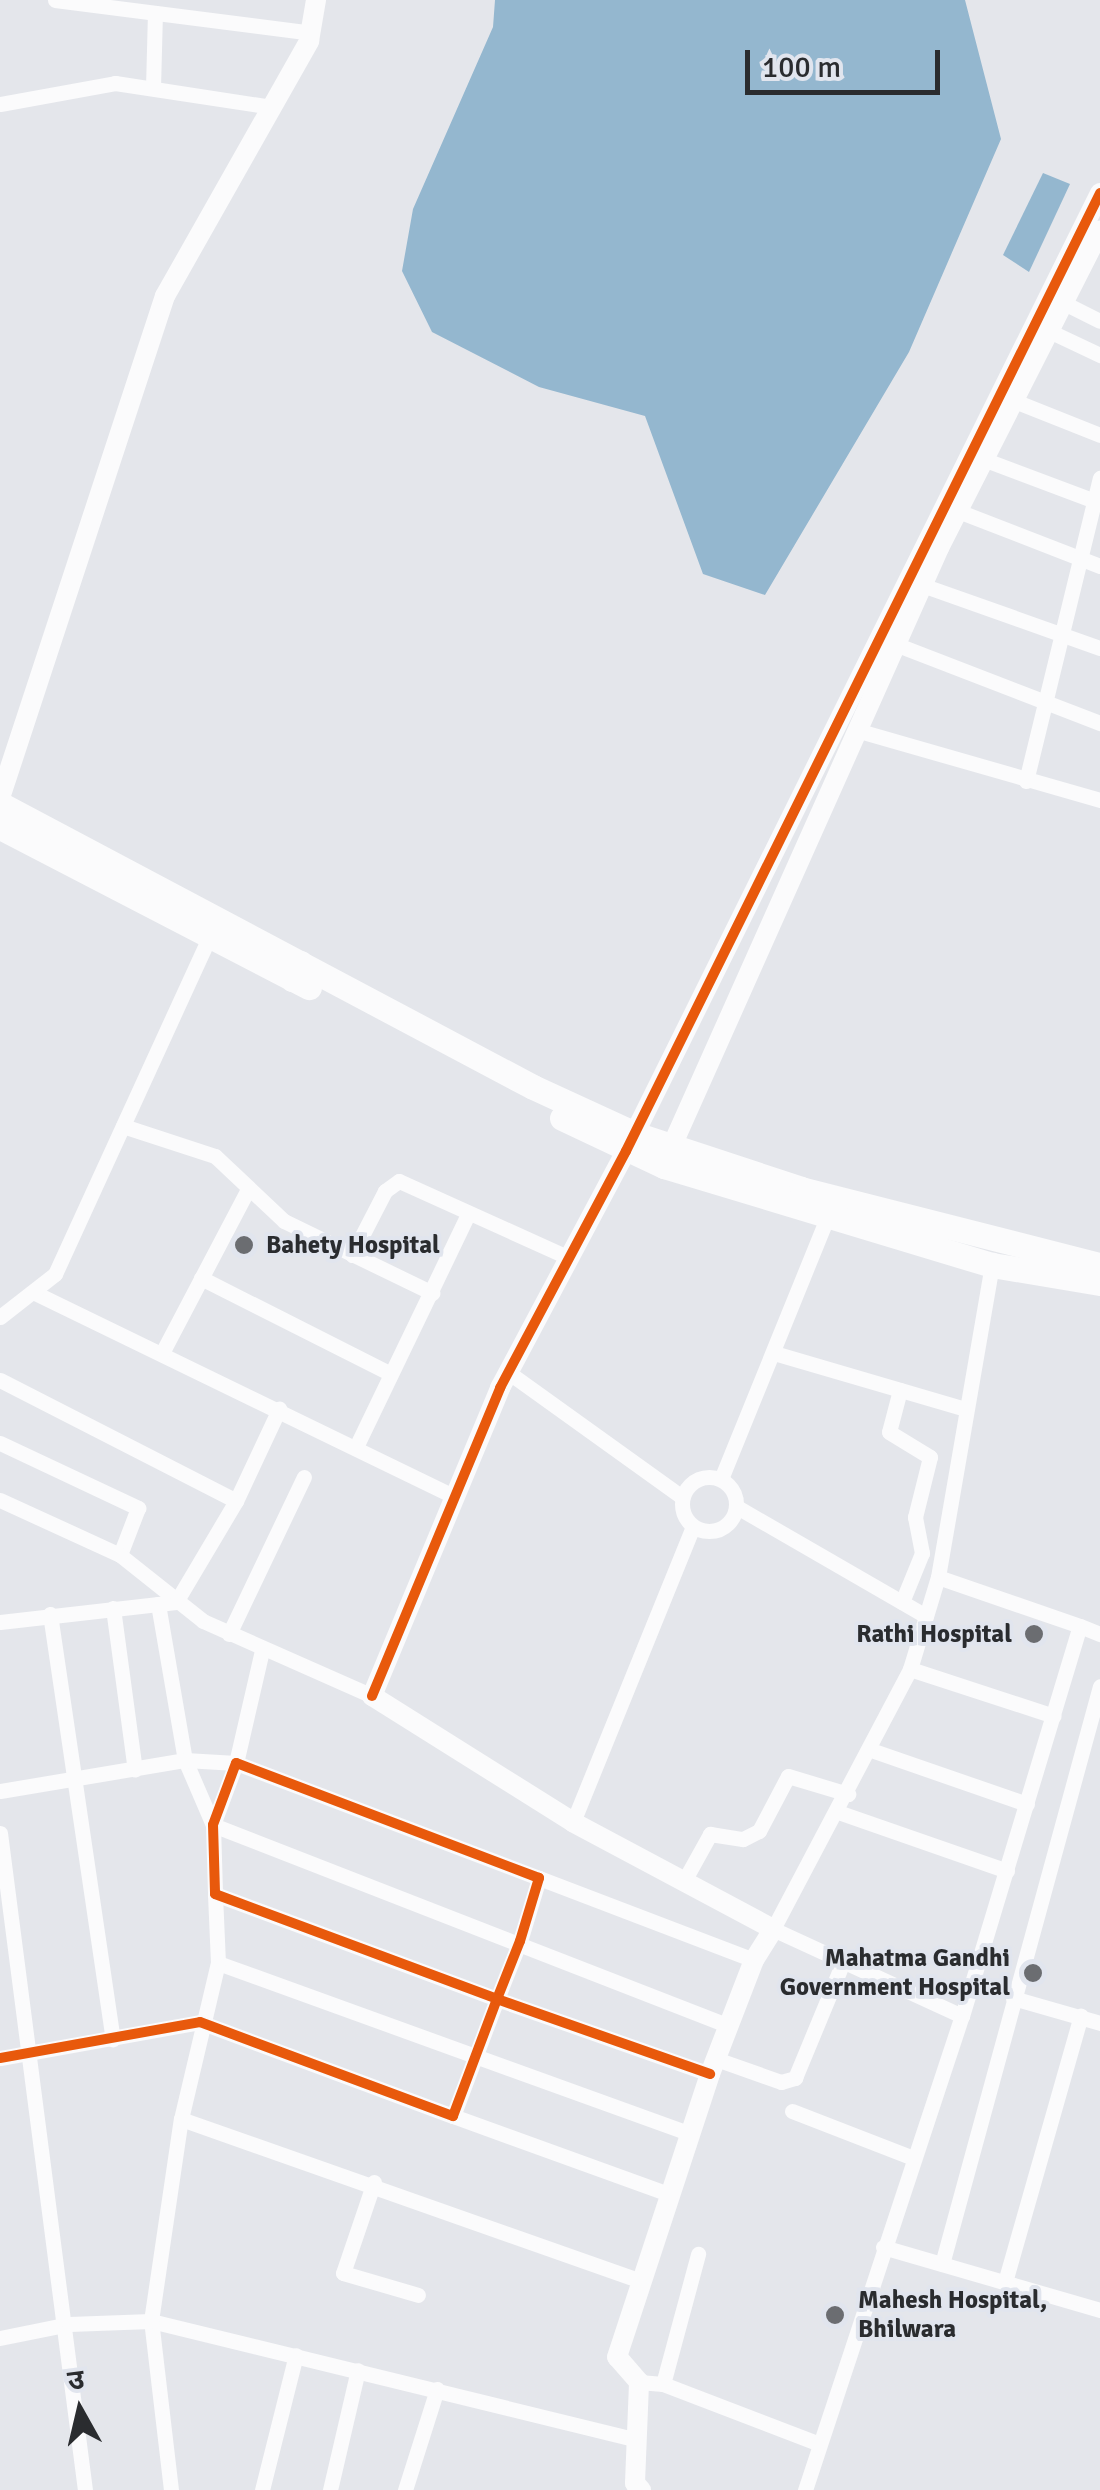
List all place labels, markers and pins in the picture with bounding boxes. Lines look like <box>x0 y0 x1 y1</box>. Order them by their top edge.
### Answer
place label: Bahety Hospital <box>266 1230 440 1260</box>
marker: Bahety Hospital <box>231 1232 257 1258</box>
place label: Rathi Hospital <box>856 1619 1012 1649</box>
marker: Rathi Hospital <box>1021 1621 1047 1647</box>
place label: Mahatma Gandhi Government Hospital <box>780 1944 1010 2003</box>
marker: Mahatma Gandhi Government Hospital <box>1020 1960 1046 1986</box>
place label: Mahesh Hospital, Bhilwara <box>858 2286 1047 2345</box>
marker: Mahesh Hospital, Bhilwara <box>822 2302 848 2328</box>

